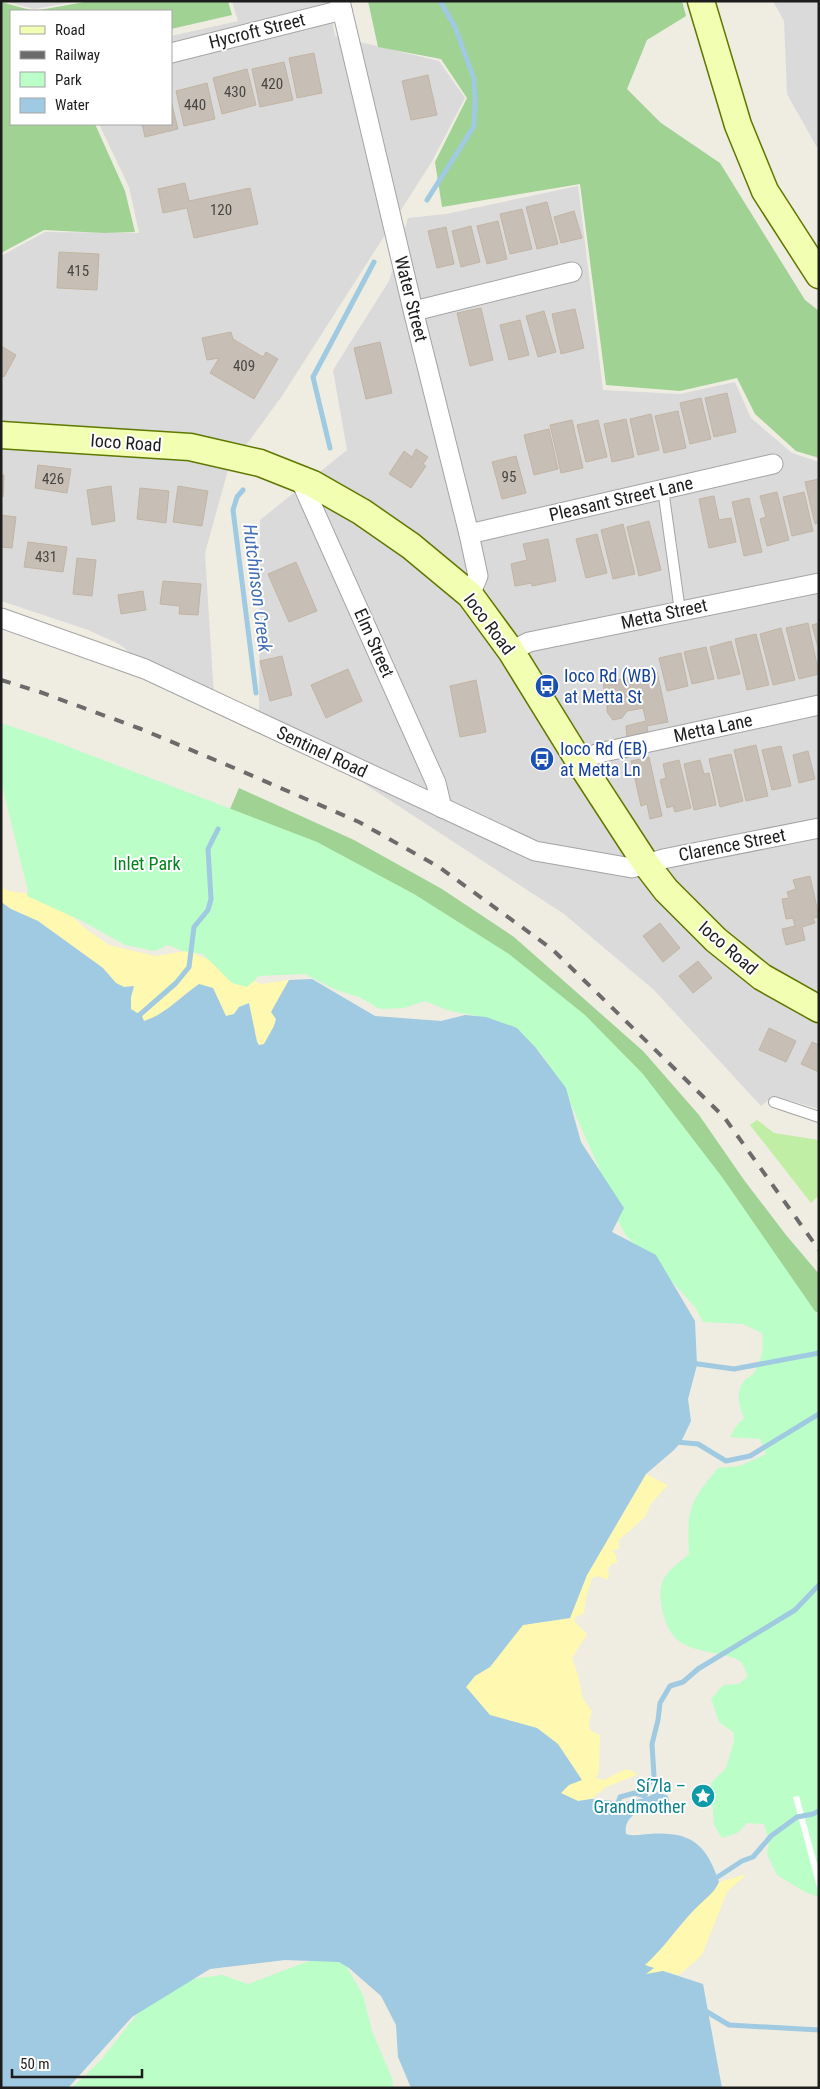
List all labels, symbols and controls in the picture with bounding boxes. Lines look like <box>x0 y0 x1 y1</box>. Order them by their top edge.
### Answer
street label: Hycroft Street <box>207 8 307 53</box>
legend <box>10 10 172 125</box>
text: Road <box>55 21 85 39</box>
text: Railway <box>55 46 100 64</box>
text: Park <box>55 71 82 89</box>
house number: 420 <box>261 75 283 93</box>
house number: 430 <box>224 83 246 101</box>
text: Water <box>55 96 90 114</box>
house number: 440 <box>184 96 206 114</box>
house number: 120 <box>210 201 232 219</box>
street label: Water Street <box>391 254 432 344</box>
house number: 415 <box>67 262 89 280</box>
house number: 409 <box>233 357 255 375</box>
street label: Ioco Road <box>90 430 162 455</box>
house number: 95 <box>502 468 516 486</box>
house number: 426 <box>42 470 64 488</box>
street label: Pleasant Street Lane <box>547 472 695 525</box>
water label: Hutchinson Creek <box>238 523 277 654</box>
house number: 431 <box>35 548 57 566</box>
street label: Ioco Road <box>460 589 519 658</box>
street label: Metta Street <box>619 594 709 633</box>
street label: Elm Street <box>350 605 399 680</box>
place label: Ioco Rd (WB) at Metta St <box>564 665 657 707</box>
bus stop icon: Ioco Rd (WB) at Metta St <box>534 673 560 699</box>
street label: Metta Lane <box>672 709 754 746</box>
street label: Sentinel Road <box>274 721 371 782</box>
place label: Ioco Rd (EB) at Metta Ln <box>560 738 648 780</box>
bus stop icon: Ioco Rd (EB) at Metta Ln <box>529 746 555 772</box>
street label: Clarence Street <box>677 824 787 865</box>
park label: Inlet Park <box>113 853 181 874</box>
street label: Ioco Road <box>695 916 762 979</box>
place label: Sí7la – Grandmother <box>593 1775 687 1817</box>
place icon: Sí7la – Grandmother <box>690 1783 716 1809</box>
scale bar <box>12 2046 142 2078</box>
text: 50 m <box>20 2055 50 2073</box>

